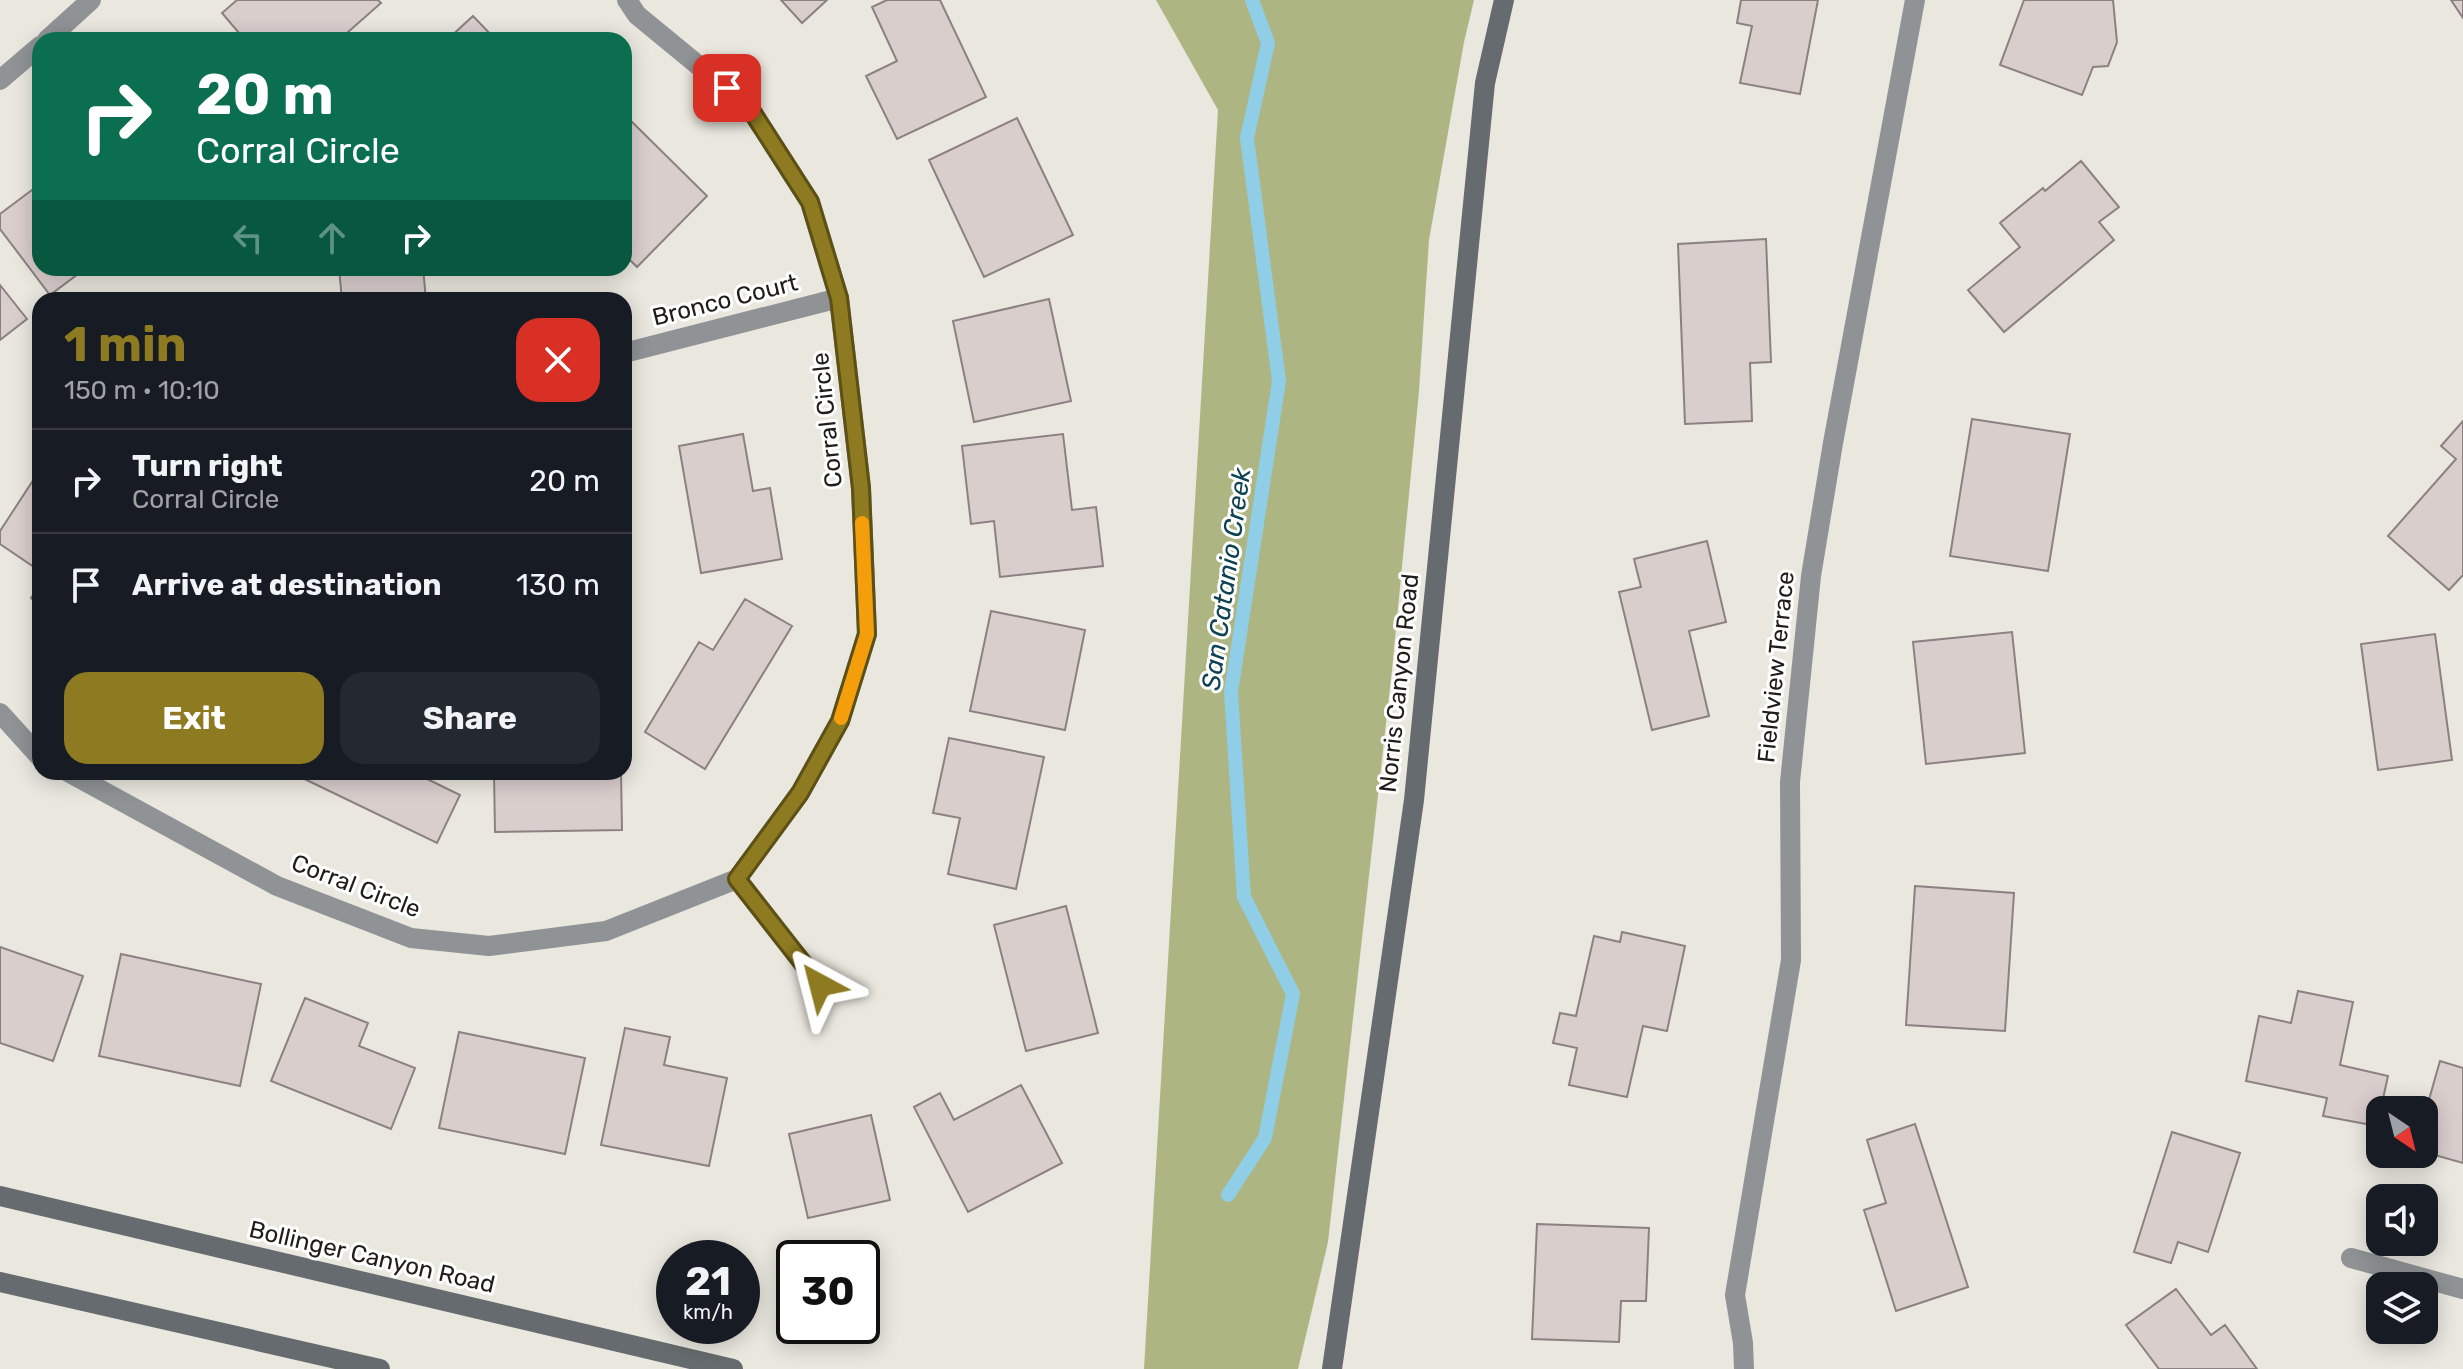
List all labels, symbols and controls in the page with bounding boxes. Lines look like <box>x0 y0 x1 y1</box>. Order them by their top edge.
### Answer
pin <box>693 54 761 122</box>
text: 20 m <box>196 62 334 128</box>
icon: right <box>64 64 168 168</box>
icon: arrive <box>705 66 749 110</box>
text: Corral Circle <box>196 129 400 172</box>
icon: left <box>226 216 270 260</box>
icon: ahead <box>310 216 354 260</box>
icon: right <box>394 216 438 260</box>
street label: Bronco Court <box>649 268 801 332</box>
text: 1 min <box>64 316 187 373</box>
button: close <box>516 318 600 402</box>
street label: Corral Circle <box>806 351 848 489</box>
text: 150 m · 10:10 <box>64 375 220 406</box>
text: Turn right <box>132 448 283 484</box>
icon: right <box>64 459 108 503</box>
text: 20 m <box>529 463 600 499</box>
water label: San Catanio Creek <box>1196 465 1258 692</box>
text: Corral Circle <box>132 484 279 515</box>
icon: arrive <box>64 563 108 607</box>
text: Arrive at destination <box>132 567 442 603</box>
text: 130 m <box>516 567 600 603</box>
street label: Fieldview Terrace <box>1752 570 1800 764</box>
street label: Norris Canyon Road <box>1374 572 1424 794</box>
button: Exit <box>64 672 324 764</box>
button: Share <box>340 672 600 764</box>
street label: Corral Circle <box>288 849 424 923</box>
position arrow <box>778 943 862 1027</box>
north arrow <box>2366 1096 2438 1168</box>
map controls <box>2366 1096 2438 1344</box>
button: sound <box>2366 1184 2438 1256</box>
street label: Bollinger Canyon Road <box>246 1215 498 1299</box>
speed limit sign: 30 <box>776 1240 880 1344</box>
text: 21 <box>685 1258 731 1305</box>
button: layers <box>2366 1272 2438 1344</box>
text: km/h <box>683 1300 733 1324</box>

